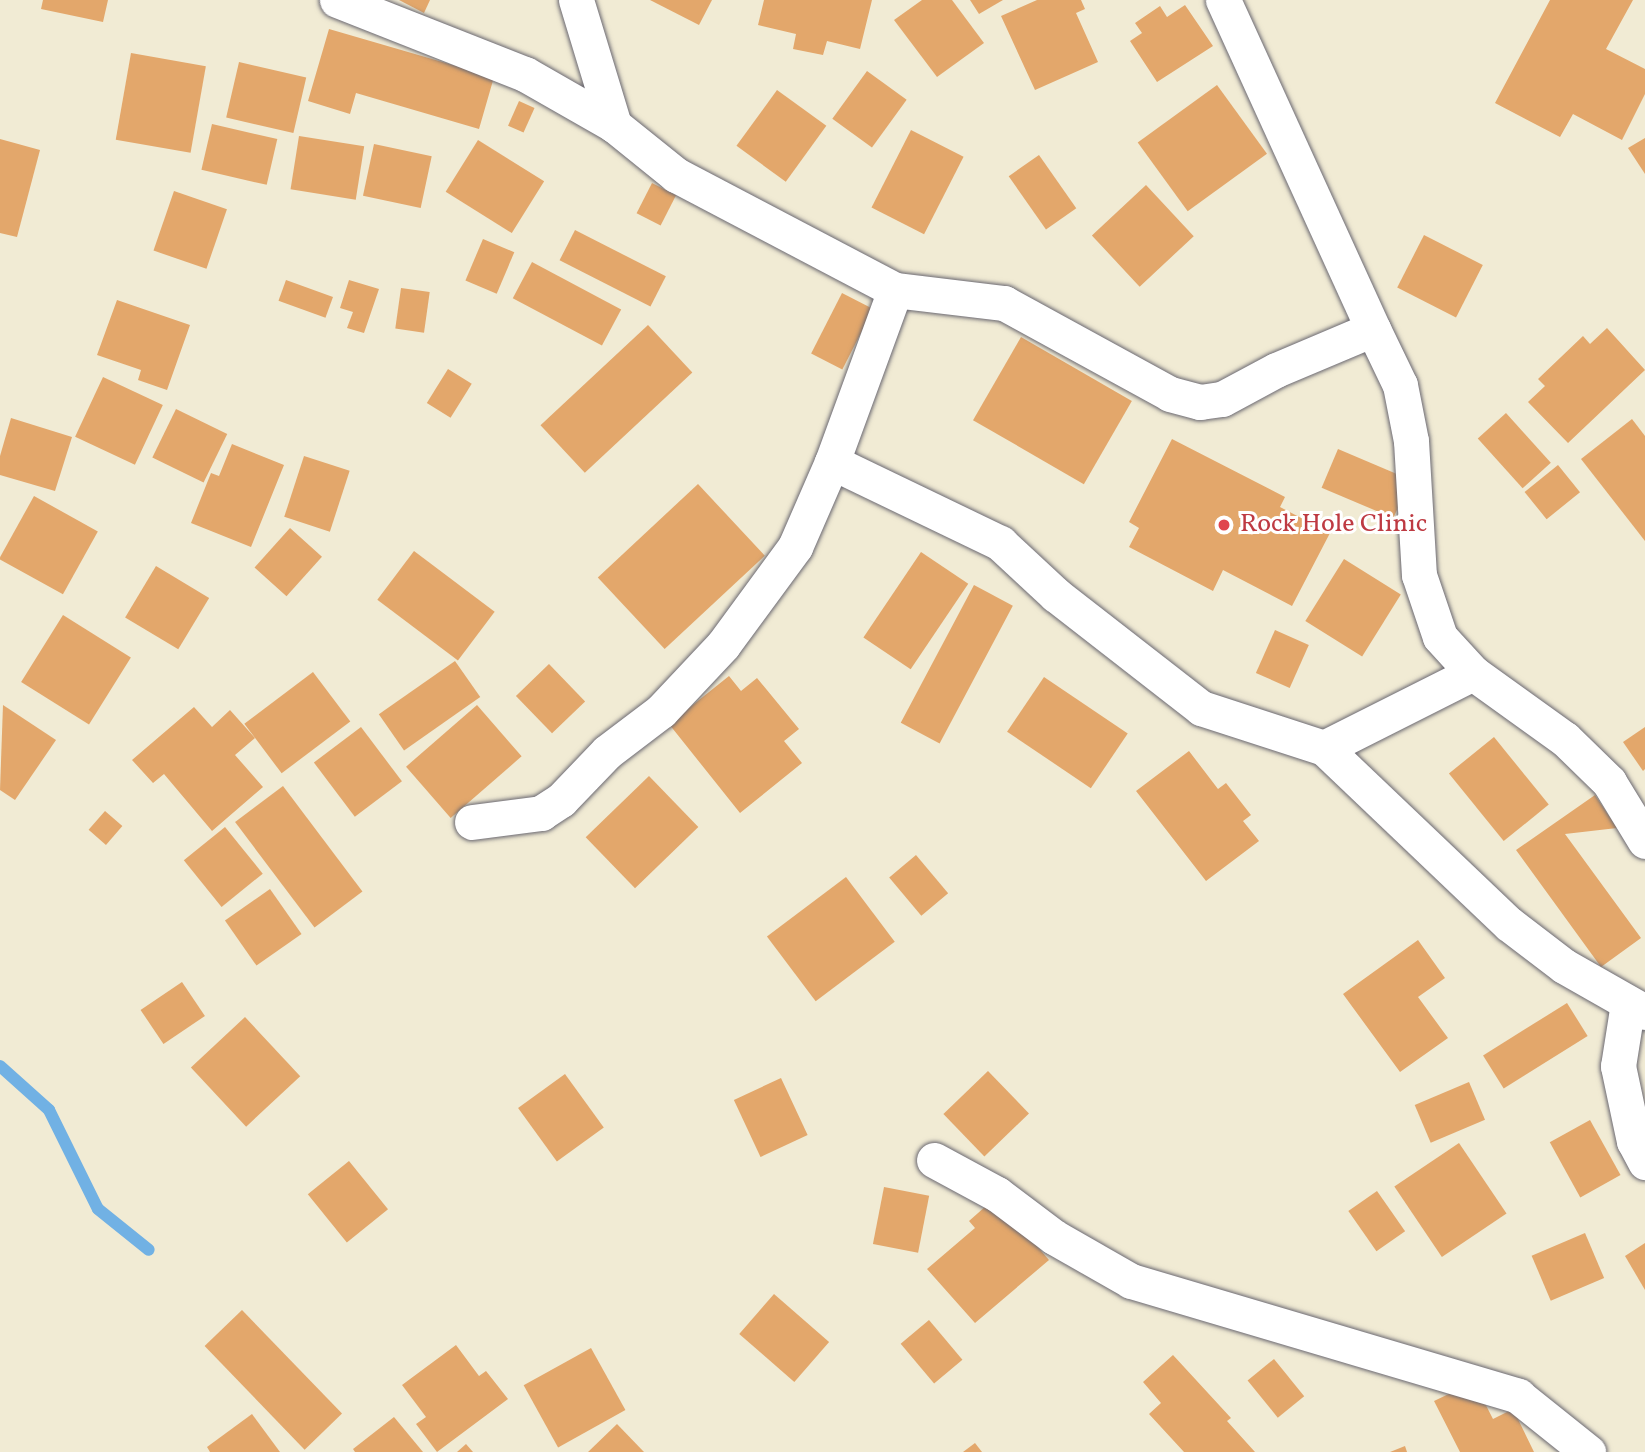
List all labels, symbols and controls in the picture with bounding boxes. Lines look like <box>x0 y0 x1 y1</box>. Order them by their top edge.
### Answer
place label: Rock Hole Clinic <box>1240 509 1427 541</box>
marker: Rock Hole Clinic <box>1214 515 1234 535</box>

